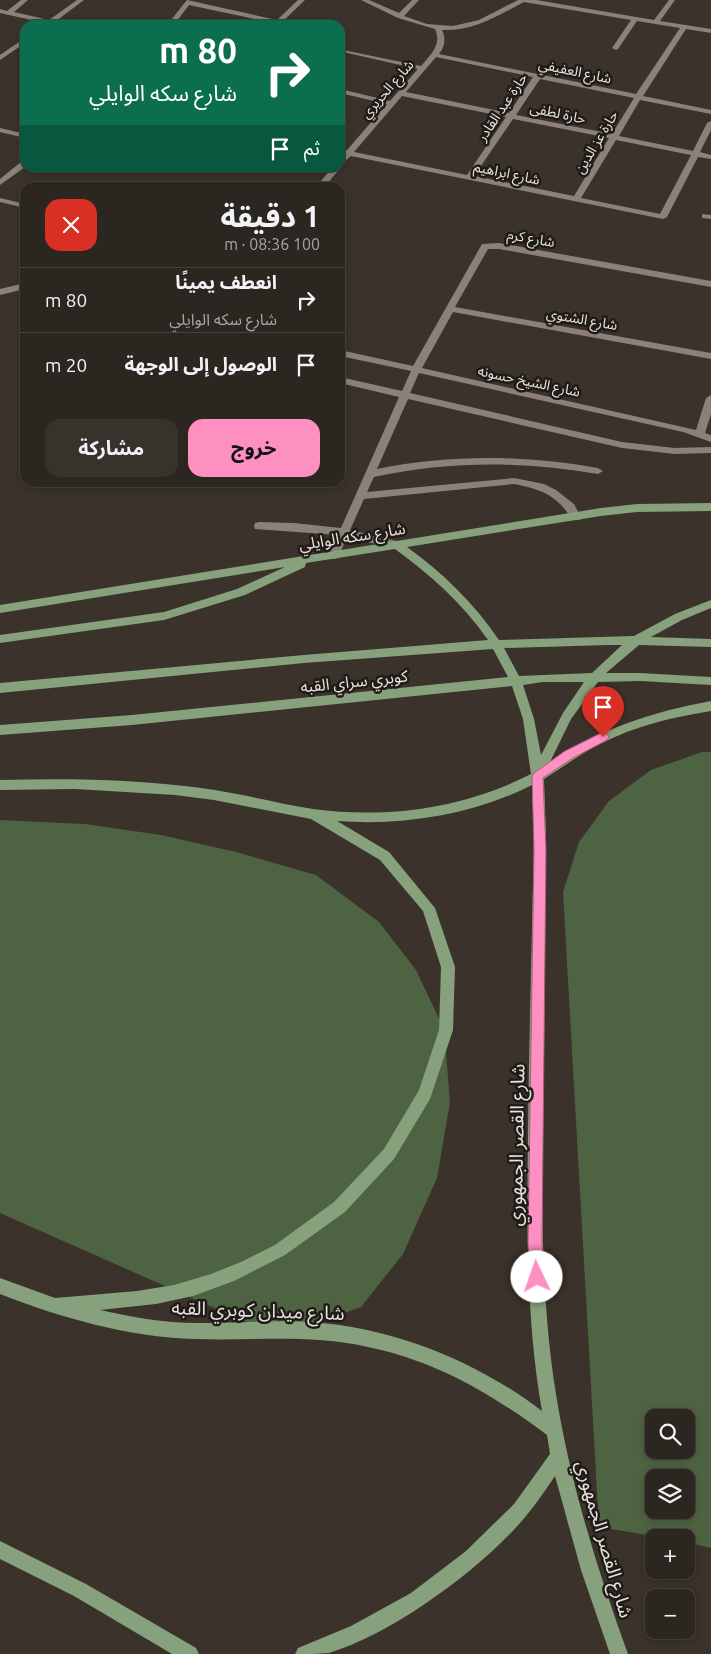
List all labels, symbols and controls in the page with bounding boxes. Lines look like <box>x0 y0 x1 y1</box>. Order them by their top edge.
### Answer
text: 80 m <box>159 30 237 70</box>
icon: right <box>255 40 320 105</box>
street label: شارع العفيفي <box>536 55 613 90</box>
street label: شارع الحريري <box>357 57 419 124</box>
street label: حارة عبد القادر <box>473 70 531 145</box>
text: شارع سكه الوايلي <box>89 80 237 105</box>
street label: حارة لطفى <box>528 99 587 128</box>
street label: حارة عز الدين <box>571 108 622 177</box>
icon: arrive <box>266 135 294 163</box>
text: ثم <box>304 137 320 159</box>
street label: شارع ابراهيم <box>472 158 542 191</box>
button: close <box>45 199 97 251</box>
text: 1 دقيقة <box>220 199 320 233</box>
street label: شارع كرم <box>505 226 556 253</box>
text: 100 m · 08:36 <box>224 235 320 253</box>
text: انعطف يمينًا <box>175 271 277 293</box>
icon: right <box>292 286 320 314</box>
text: 80 m <box>45 289 87 311</box>
street label: شارع الشتوي <box>545 305 619 336</box>
text: شارع سكه الوايلي <box>169 310 277 328</box>
icon: arrive <box>292 351 320 379</box>
text: الوصول إلى الوجهة <box>125 353 277 375</box>
text: 20 m <box>45 354 87 376</box>
street label: شارع الشيخ حسونه <box>476 362 582 403</box>
button: مشاركة <box>45 419 178 477</box>
button: خروج <box>188 419 320 477</box>
street label: شارع سكه الوايلي <box>297 519 407 557</box>
street label: كوبري سراي القبه <box>299 666 409 699</box>
pin <box>582 686 624 737</box>
icon: arrive <box>589 693 617 721</box>
street label: شارع القصر الجمهوري <box>504 1063 533 1227</box>
position arrow <box>510 1250 562 1302</box>
street label: شارع ميدان كوبري القبه <box>171 1296 345 1328</box>
map controls <box>645 1409 695 1639</box>
button: search <box>645 1409 695 1459</box>
street label: شارع القصر الجمهوري <box>568 1458 638 1621</box>
button: layers <box>645 1469 695 1519</box>
button: + <box>645 1529 695 1579</box>
button: − <box>645 1589 695 1639</box>

